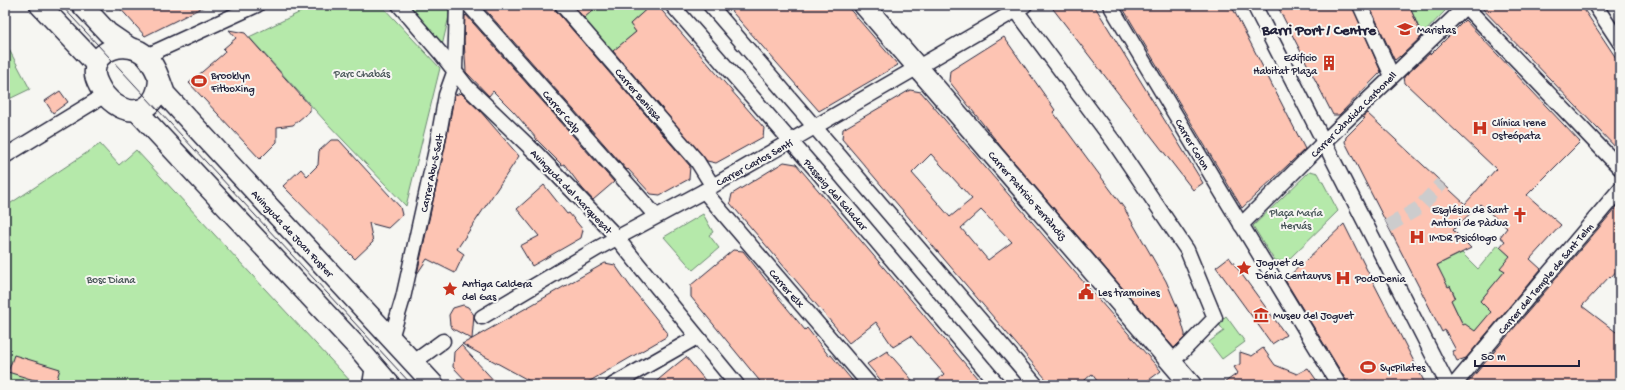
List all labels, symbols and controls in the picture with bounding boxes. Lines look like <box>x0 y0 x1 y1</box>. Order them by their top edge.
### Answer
school or university icon: Maristas <box>1396 20 1414 38</box>
district label: Barri Port / Centre <box>1261 22 1377 40</box>
place label: Maristas <box>1417 25 1457 37</box>
place label: Edificio Habitat Plaza <box>1253 52 1318 78</box>
building icon: Edificio Habitat Plaza <box>1320 54 1338 72</box>
street label: Carrer Benissa <box>612 67 664 125</box>
park label: Parc Chabás <box>333 69 391 81</box>
street label: Carrer Càndida Carbonell <box>1309 70 1400 161</box>
place label: Brooklyn Fitboxing <box>210 71 255 96</box>
sports icon: Brooklyn Fitboxing <box>190 72 208 90</box>
street label: Carrer Calp <box>539 89 582 136</box>
street label: Carrer Colon <box>1171 117 1212 173</box>
place label: Clínica Irene Osteópata <box>1492 118 1546 143</box>
hospital icon: Clínica Irene Osteópata <box>1471 119 1489 137</box>
street label: Carrer Abu-S-Salt <box>419 132 447 214</box>
street label: Carrer Carlos Sentí <box>715 137 796 190</box>
street label: Avinguda del Marquesat <box>527 148 615 238</box>
street label: Carrer Patricio Ferràndiz <box>985 150 1069 244</box>
street label: Passeig del Saladar <box>800 156 869 234</box>
street label: Avinguda de Joan Fuster <box>248 188 336 281</box>
place label: Església de Sant Antoni de Pàdua <box>1431 205 1510 230</box>
church icon: Església de Sant Antoni de Pàdua <box>1511 206 1529 224</box>
park label: Plaça María Hervás <box>1268 208 1323 233</box>
street label: Carrer del Temple de Sant Telm <box>1496 221 1597 337</box>
hospital icon: IMDR Psicólogo <box>1408 228 1426 246</box>
place label: IMDR Psicólogo <box>1429 233 1497 245</box>
place label: Joguet de Dénia Centaurus <box>1255 258 1332 283</box>
place icon: Joguet de Dénia Centaurus <box>1235 259 1253 277</box>
street label: Carrer Elx <box>766 268 806 311</box>
hospital icon: PodoDenia <box>1334 269 1352 287</box>
place label: PodoDenia <box>1354 274 1406 286</box>
park label: Bosc Diana <box>86 275 136 287</box>
place label: Antiga Caldera del Gas <box>462 279 533 304</box>
place icon: Antiga Caldera del Gas <box>441 280 459 298</box>
public building icon: Les tramoines <box>1077 283 1095 301</box>
place label: Les tramoines <box>1098 288 1161 300</box>
museum icon: Museu del Joguet <box>1252 306 1270 324</box>
place label: Museu del Joguet <box>1273 311 1355 323</box>
scale bar <box>1475 342 1579 368</box>
text: 50 m <box>1481 351 1506 365</box>
sports icon: SycPilates <box>1359 358 1377 376</box>
place label: SycPilates <box>1380 363 1426 375</box>

